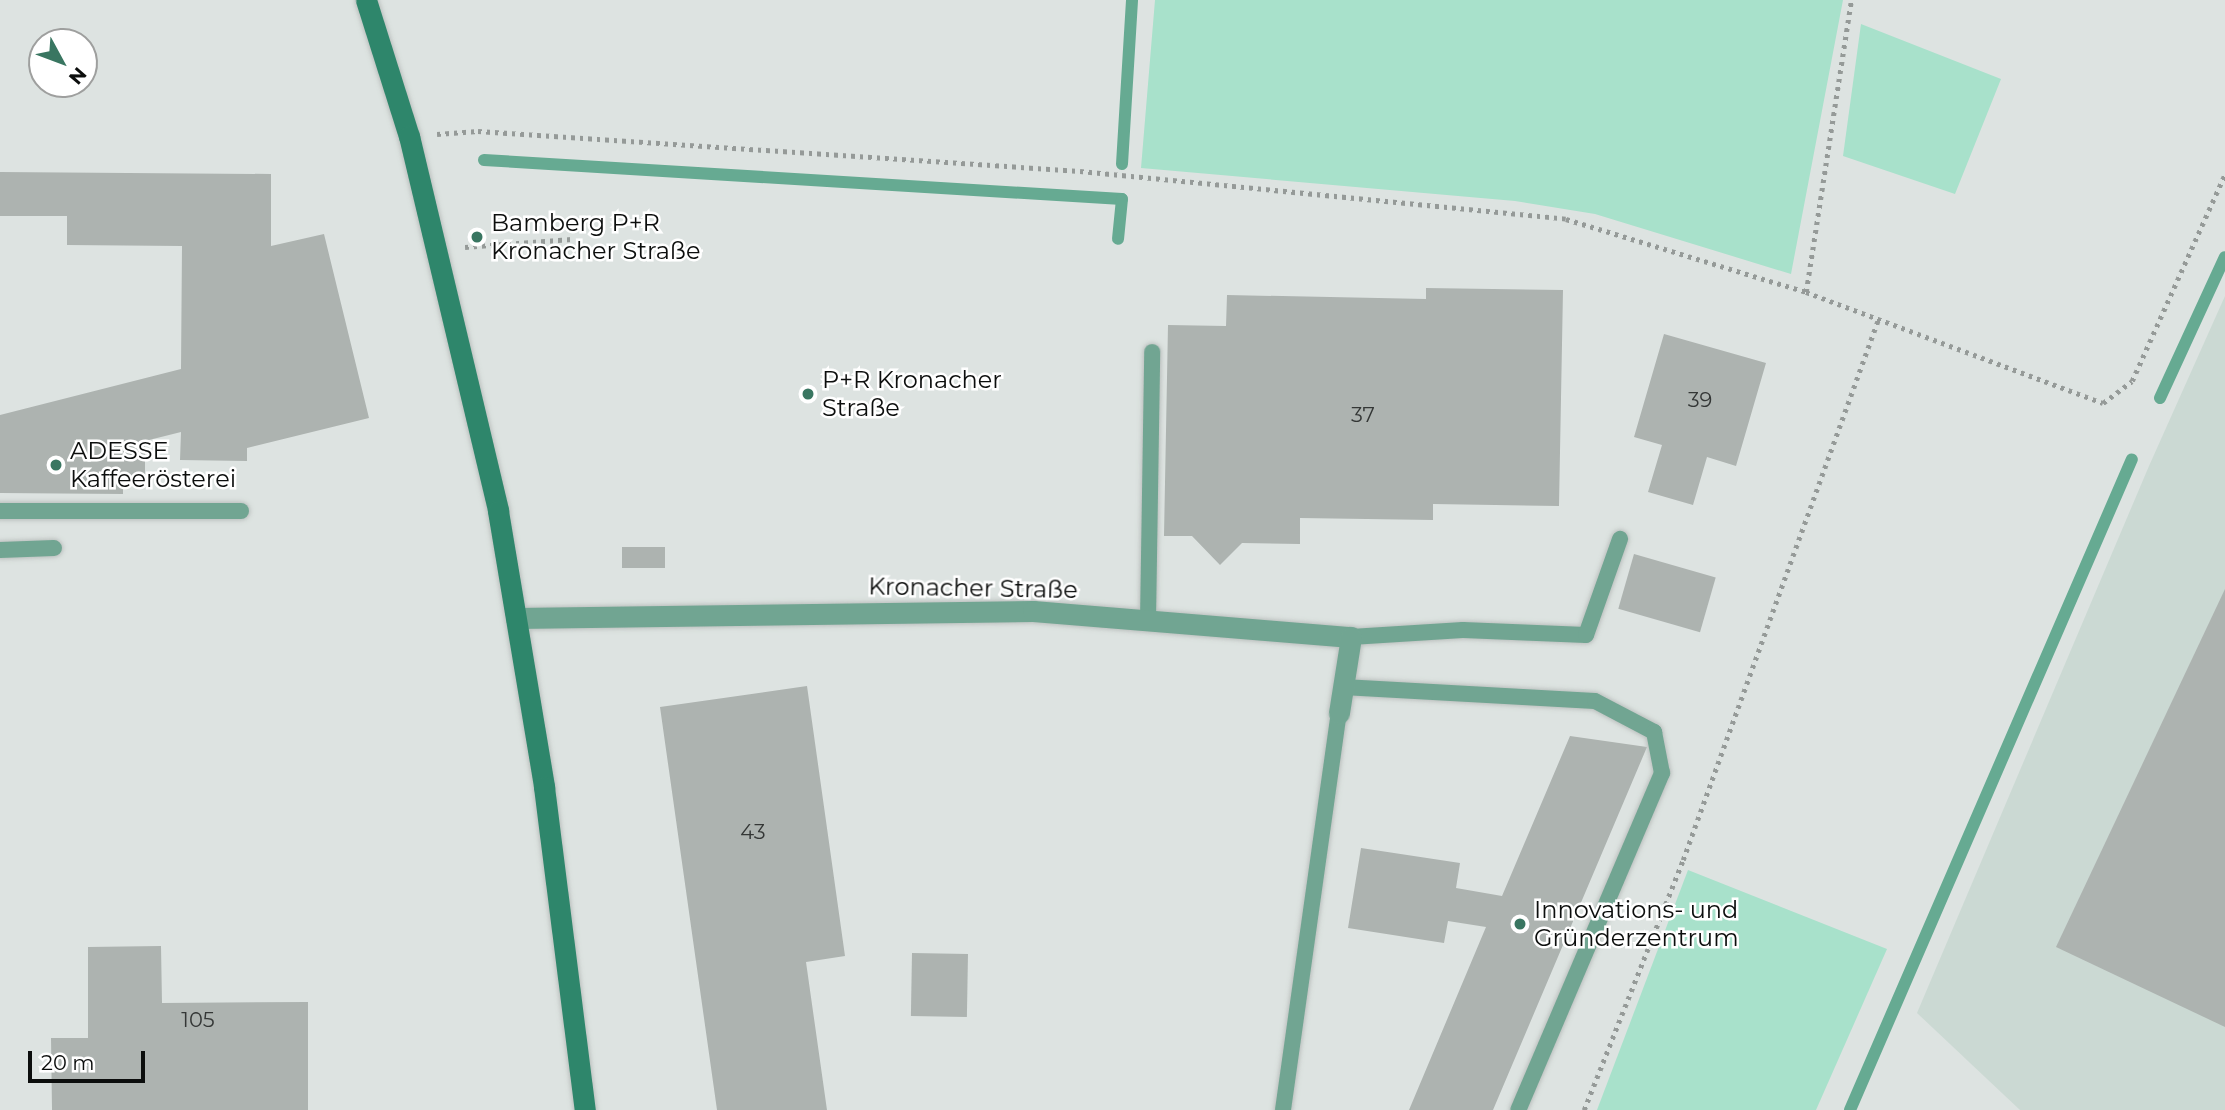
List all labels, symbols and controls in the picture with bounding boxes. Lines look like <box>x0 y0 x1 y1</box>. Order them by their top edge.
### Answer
north arrow <box>28 28 98 98</box>
text: N <box>64 62 91 89</box>
place label: Bamberg P+R Kronacher Straße <box>491 209 700 265</box>
marker: Bamberg P+R Kronacher Straße <box>469 229 485 245</box>
place label: P+R Kronacher Straße <box>822 366 1002 422</box>
marker: P+R Kronacher Straße <box>800 386 816 402</box>
house number: 39 <box>1688 387 1712 413</box>
house number: 37 <box>1351 402 1375 428</box>
place label: ADESSE Kaffeerösterei <box>70 437 236 493</box>
marker: ADESSE Kaffeerösterei <box>48 457 64 473</box>
street label: Kronacher Straße <box>868 572 1078 604</box>
house number: 43 <box>740 819 766 845</box>
place label: Innovations- und Gründerzentrum <box>1534 896 1739 952</box>
marker: Innovations- und Gründerzentrum <box>1512 916 1528 932</box>
house number: 105 <box>181 1007 215 1033</box>
scale bar <box>32 1036 149 1080</box>
text: 20 m <box>41 1050 95 1075</box>

